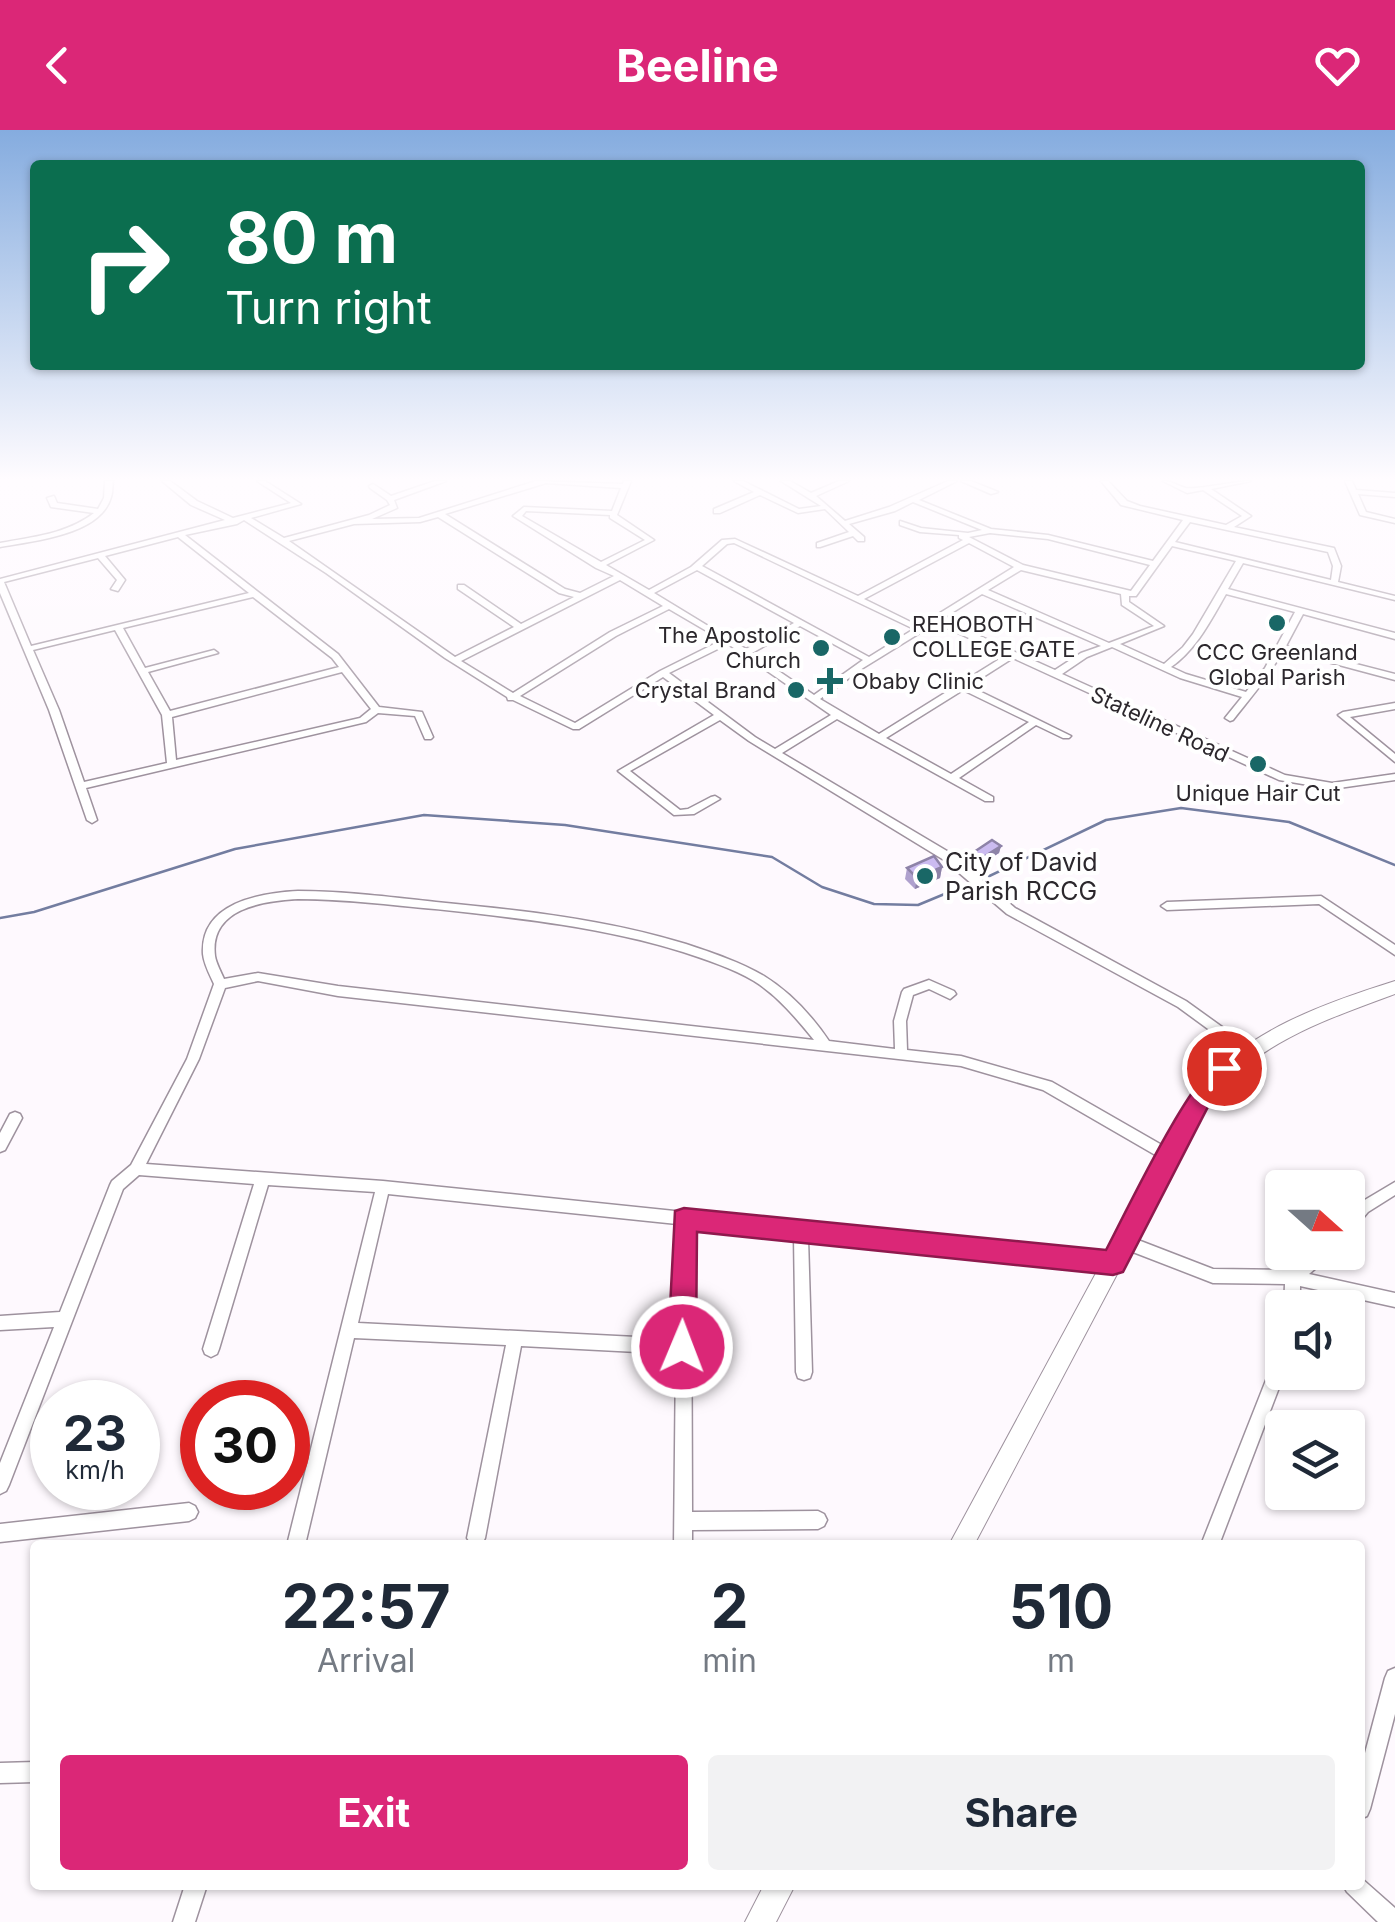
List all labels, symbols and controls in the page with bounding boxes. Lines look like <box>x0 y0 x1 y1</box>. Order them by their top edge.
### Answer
icon: back <box>30 38 85 93</box>
text: Beeline <box>616 38 779 93</box>
icon: heart <box>1310 38 1365 93</box>
text: 80 m <box>225 195 398 280</box>
icon: right <box>60 200 190 330</box>
text: Turn right <box>225 280 432 335</box>
place label: REHOBOTH COLLEGE GATE <box>912 611 1075 662</box>
marker: CCC Greenland Global Parish <box>1266 612 1288 634</box>
place label: The Apostolic Church <box>658 622 801 673</box>
marker: REHOBOTH COLLEGE GATE <box>881 626 903 648</box>
marker: The Apostolic Church <box>810 637 832 659</box>
place label: CCC Greenland Global Parish <box>1196 639 1358 690</box>
marker: Obaby Clinic <box>817 668 843 694</box>
place label: Obaby Clinic <box>852 668 984 694</box>
place label: Crystal Brand <box>635 677 776 703</box>
marker: Crystal Brand <box>785 679 807 701</box>
street label: Stateline Road <box>1087 681 1233 767</box>
marker: Unique Hair Cut <box>1247 753 1269 775</box>
place label: Unique Hair Cut <box>1176 780 1340 806</box>
place label: City of David Parish RCCG <box>945 847 1097 906</box>
marker: City of David Parish RCCG <box>914 865 936 887</box>
pin <box>1182 1026 1267 1111</box>
icon: arrive <box>1197 1041 1252 1096</box>
north arrow <box>1265 1170 1365 1270</box>
map controls <box>1265 1170 1365 1510</box>
button: sound <box>1265 1290 1365 1390</box>
position arrow <box>630 1295 734 1399</box>
speed limit sign: 30 <box>180 1380 310 1510</box>
text: 23 <box>63 1403 127 1463</box>
button: layers <box>1265 1410 1365 1510</box>
text: km/h <box>65 1455 125 1485</box>
text: 22:57 <box>282 1570 451 1642</box>
text: 2 <box>711 1570 748 1642</box>
text: 510 <box>1009 1570 1113 1642</box>
text: Arrival <box>317 1641 415 1680</box>
text: min <box>702 1641 757 1680</box>
text: m <box>1047 1641 1075 1680</box>
button: Exit <box>60 1755 688 1870</box>
button: Share <box>708 1755 1335 1870</box>

